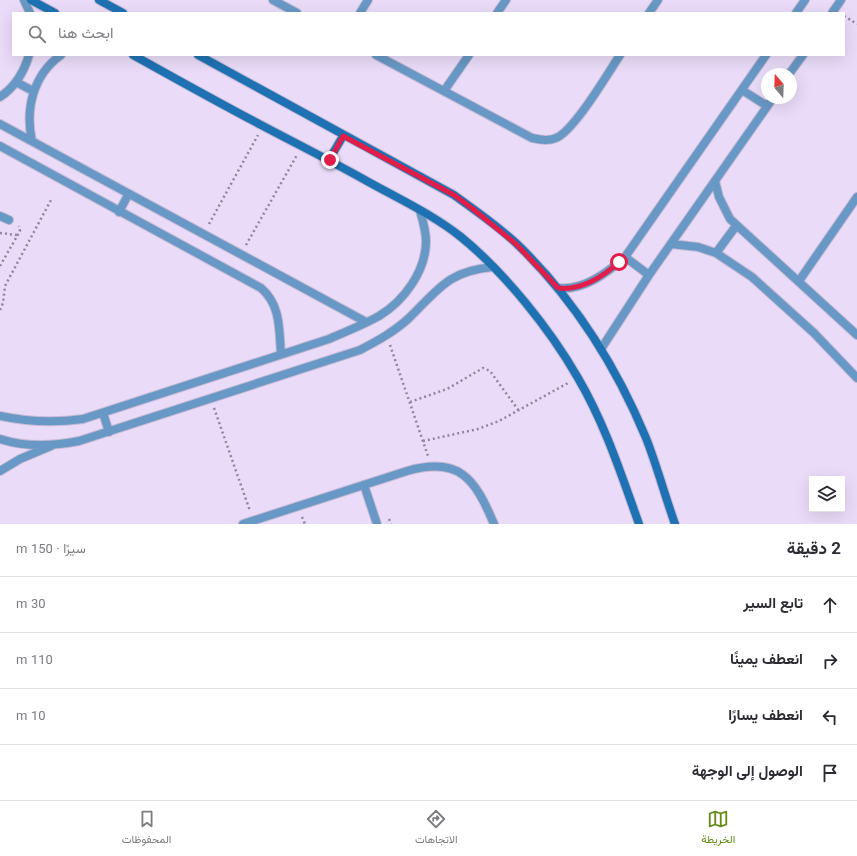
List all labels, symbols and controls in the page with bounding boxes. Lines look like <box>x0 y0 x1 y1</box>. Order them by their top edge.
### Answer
search box <box>12 12 845 56</box>
icon: search <box>26 23 48 45</box>
text: ابحث هنا <box>58 23 114 46</box>
north arrow <box>761 68 797 104</box>
route end <box>321 151 339 169</box>
route start <box>610 253 628 271</box>
map controls <box>809 476 845 512</box>
button: layers <box>809 476 845 512</box>
text: 2 دقيقة <box>787 537 841 563</box>
text: سيرًا · 150 m <box>16 540 86 560</box>
text: تابع السير <box>743 593 803 616</box>
icon: ahead <box>819 594 841 616</box>
text: 30 m <box>16 595 46 615</box>
text: انعطف يمينًا <box>730 649 803 672</box>
icon: right <box>819 650 841 672</box>
text: 110 m <box>16 651 53 671</box>
text: انعطف يسارًا <box>728 705 803 728</box>
icon: left <box>819 706 841 728</box>
text: 10 m <box>16 707 46 727</box>
text: الوصول إلى الوجهة <box>692 761 803 784</box>
icon: arrive <box>819 762 841 784</box>
tab: المحفوظات <box>122 808 171 849</box>
tab: الاتجاهات <box>415 808 458 849</box>
tab: الخريطة <box>701 808 735 849</box>

